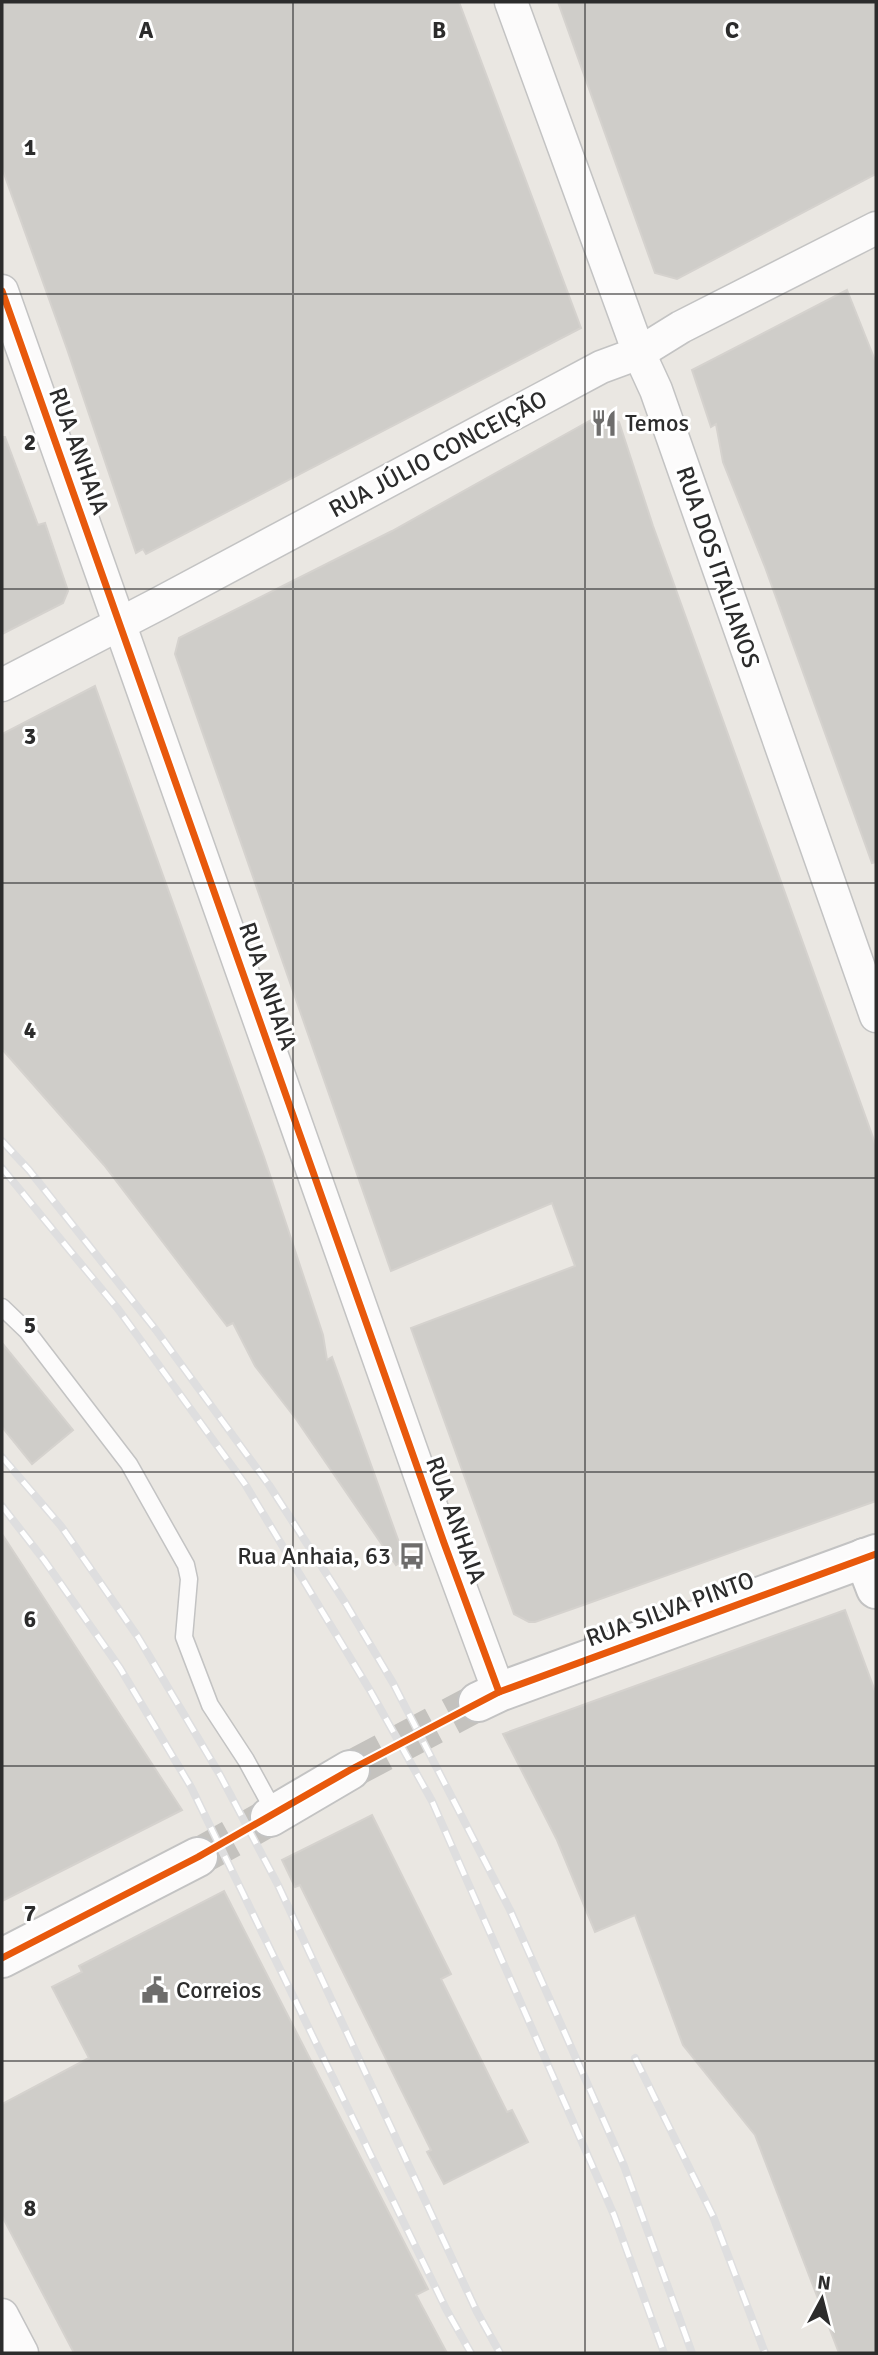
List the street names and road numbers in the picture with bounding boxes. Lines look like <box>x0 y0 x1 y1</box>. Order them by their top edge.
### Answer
street label: RUA ANHAIA <box>42 383 116 519</box>
street label: RUA JÚLIO CONCEIÇÃO <box>324 384 552 524</box>
street label: RUA DOS ITALIANOS <box>669 462 767 672</box>
street label: RUA ANHAIA <box>232 918 304 1054</box>
street label: RUA ANHAIA <box>419 1452 493 1588</box>
street label: RUA SILVA PINTO <box>582 1565 758 1653</box>

